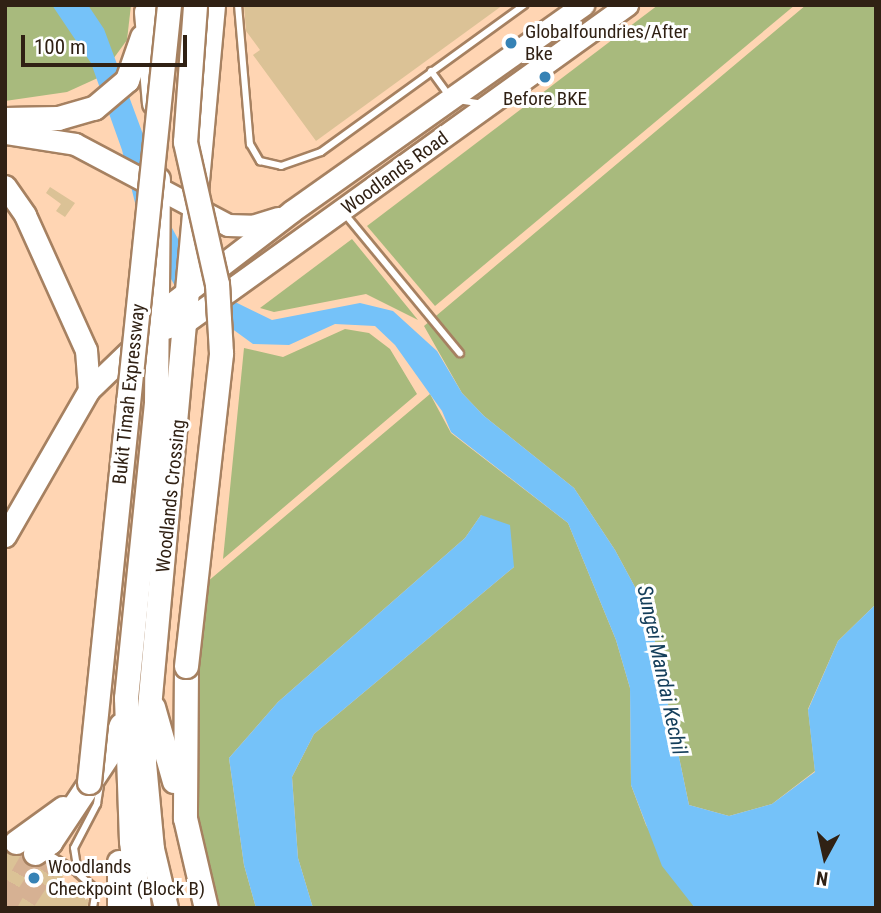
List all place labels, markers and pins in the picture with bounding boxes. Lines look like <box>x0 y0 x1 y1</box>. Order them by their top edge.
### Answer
place label: Globalfoundries/After Bke <box>525 21 688 65</box>
marker: Globalfoundries/After Bke <box>503 35 519 51</box>
marker: Before BKE <box>537 69 553 85</box>
place label: Before BKE <box>503 88 587 110</box>
place label: Woodlands Checkpoint (Block B) <box>48 856 205 900</box>
marker: Woodlands Checkpoint (Block B) <box>26 870 42 886</box>

